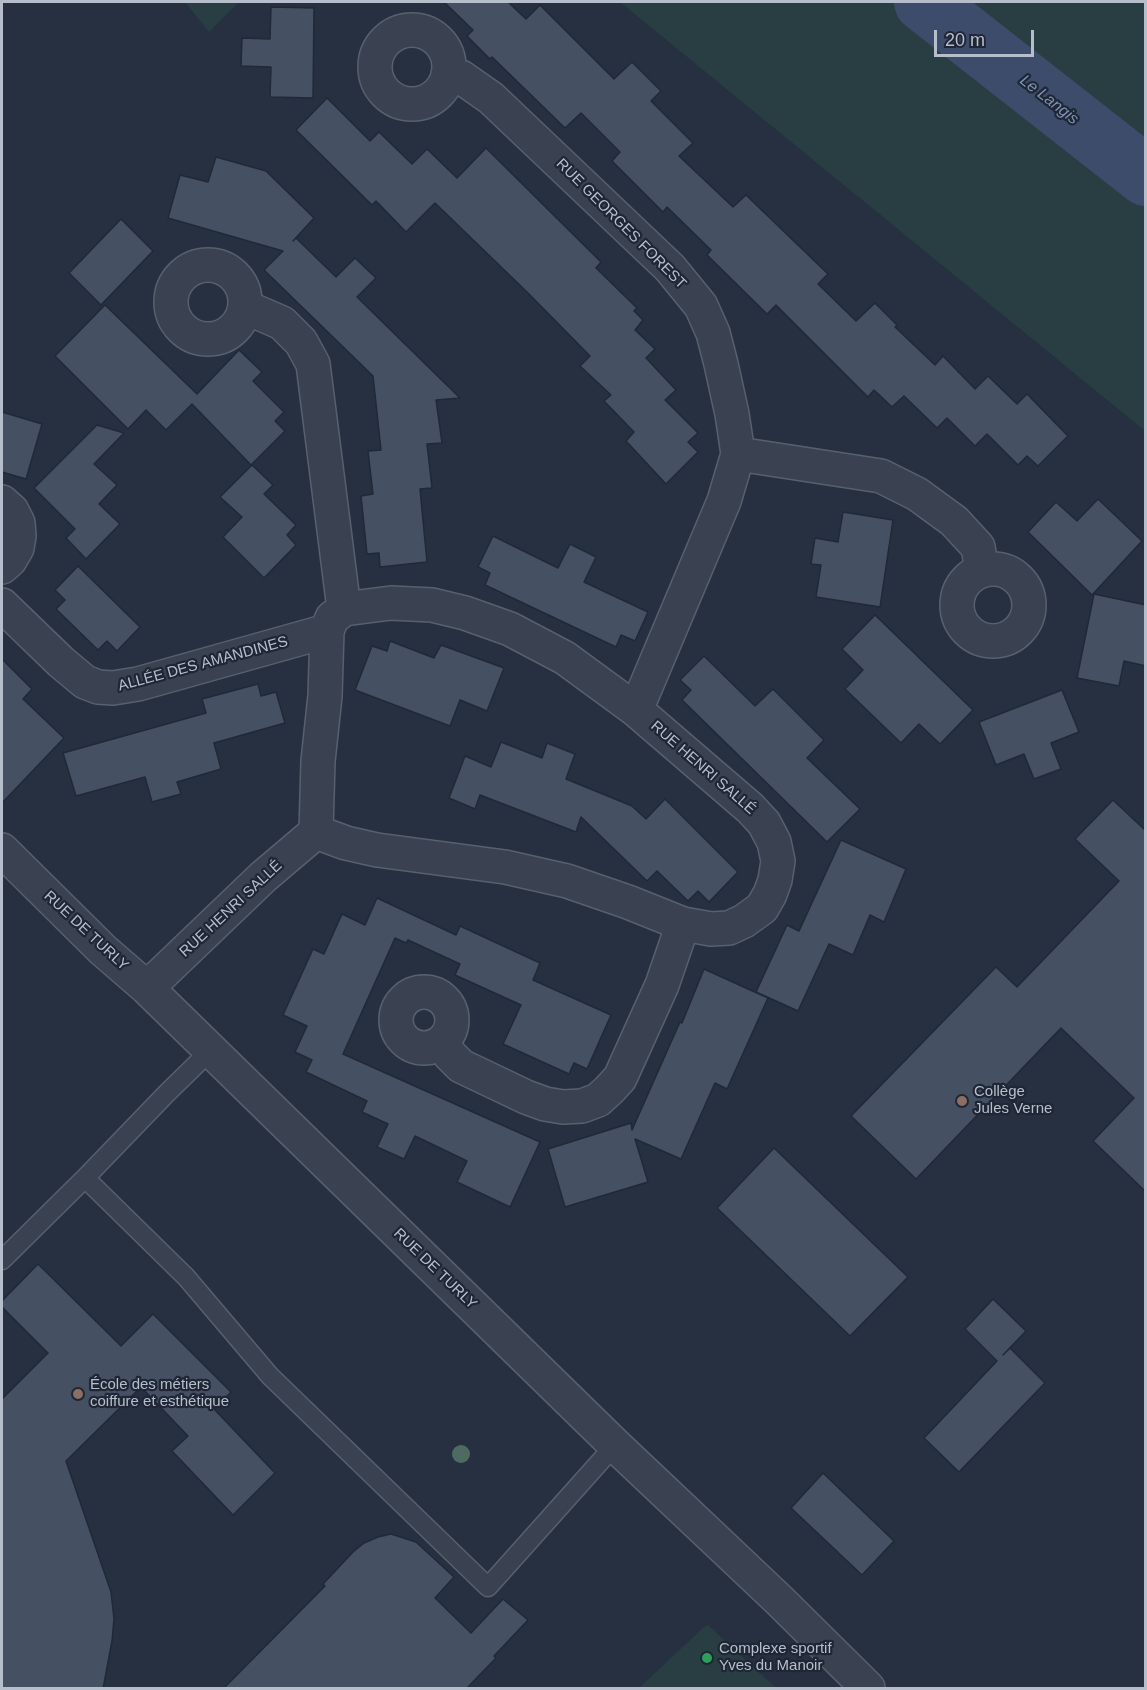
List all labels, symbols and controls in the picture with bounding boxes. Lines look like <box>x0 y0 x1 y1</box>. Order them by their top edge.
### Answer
scale bar <box>937 18 1038 56</box>
text: 20 m <box>945 30 985 50</box>
water label: Le Langis <box>1016 71 1082 129</box>
street label: RUE GEORGES FOREST <box>552 155 690 293</box>
street label: ALLÉE DES AMANDINES <box>116 633 290 695</box>
street label: RUE HENRI SALLÉ <box>647 717 759 819</box>
street label: RUE HENRI SALLÉ <box>176 857 286 961</box>
street label: RUE DE TURLY <box>40 887 132 975</box>
place label: Collège Jules Verne <box>974 1083 1052 1118</box>
marker: Collège Jules Verne <box>955 1094 969 1108</box>
street label: RUE DE TURLY <box>390 1225 480 1313</box>
place label: École des métiers coiffure et esthétique <box>90 1376 229 1411</box>
marker: École des métiers coiffure et esthétique <box>71 1387 85 1401</box>
place label: Complexe sportif Yves du Manoir <box>719 1640 832 1675</box>
marker: Complexe sportif Yves du Manoir <box>700 1651 714 1665</box>

